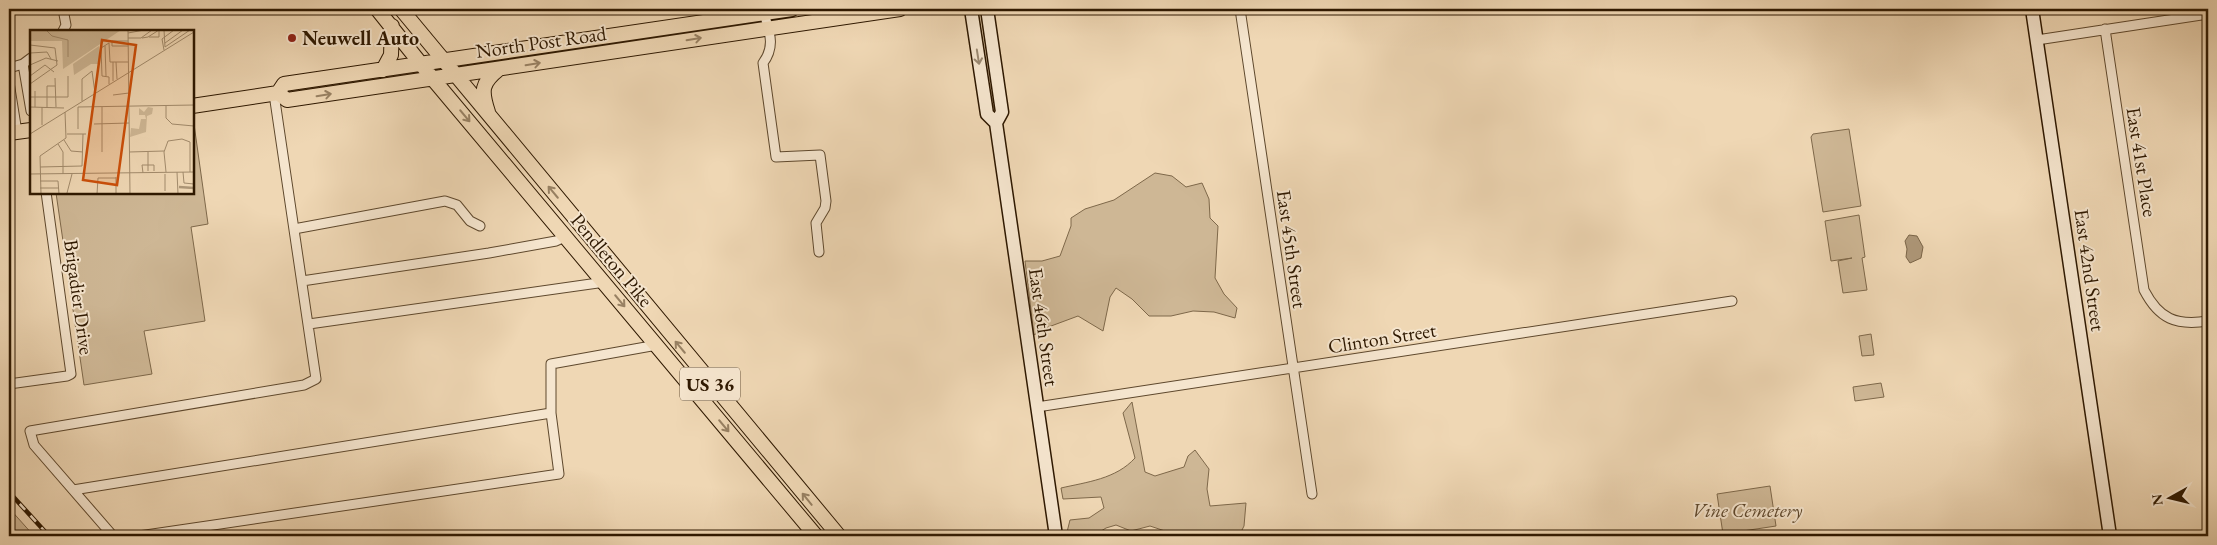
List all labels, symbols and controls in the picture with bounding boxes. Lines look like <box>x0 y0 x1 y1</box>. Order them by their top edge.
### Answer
street label: North Post Road <box>474 20 609 64</box>
place label: Neuwell Auto <box>302 25 419 51</box>
inset map <box>30 30 194 194</box>
marker: Neuwell Auto <box>286 32 298 44</box>
one-way arrow <box>686 34 702 44</box>
one-way arrow <box>973 49 983 65</box>
one-way arrow <box>525 58 541 68</box>
one-way arrow <box>316 89 332 99</box>
street label: East 41st Place <box>2120 105 2164 219</box>
one-way arrow <box>459 109 470 122</box>
one-way arrow <box>548 185 559 198</box>
street label: East 45th Street <box>1271 188 1313 311</box>
street label: East 42nd Street <box>2069 207 2112 334</box>
street label: Pendleton Pike <box>565 208 659 313</box>
street label: Brigadier Drive <box>58 238 100 357</box>
street label: East 46th Street <box>1023 266 1065 389</box>
one-way arrow <box>615 294 626 307</box>
street label: Clinton Street <box>1326 317 1439 359</box>
one-way arrow <box>675 341 686 354</box>
road number: US 36 <box>680 368 740 400</box>
one-way arrow <box>719 419 730 432</box>
north arrow <box>2144 472 2194 522</box>
text: N <box>2147 492 2167 507</box>
one-way arrow <box>801 493 812 506</box>
park label: Vine Cemetery <box>1692 497 1802 523</box>

